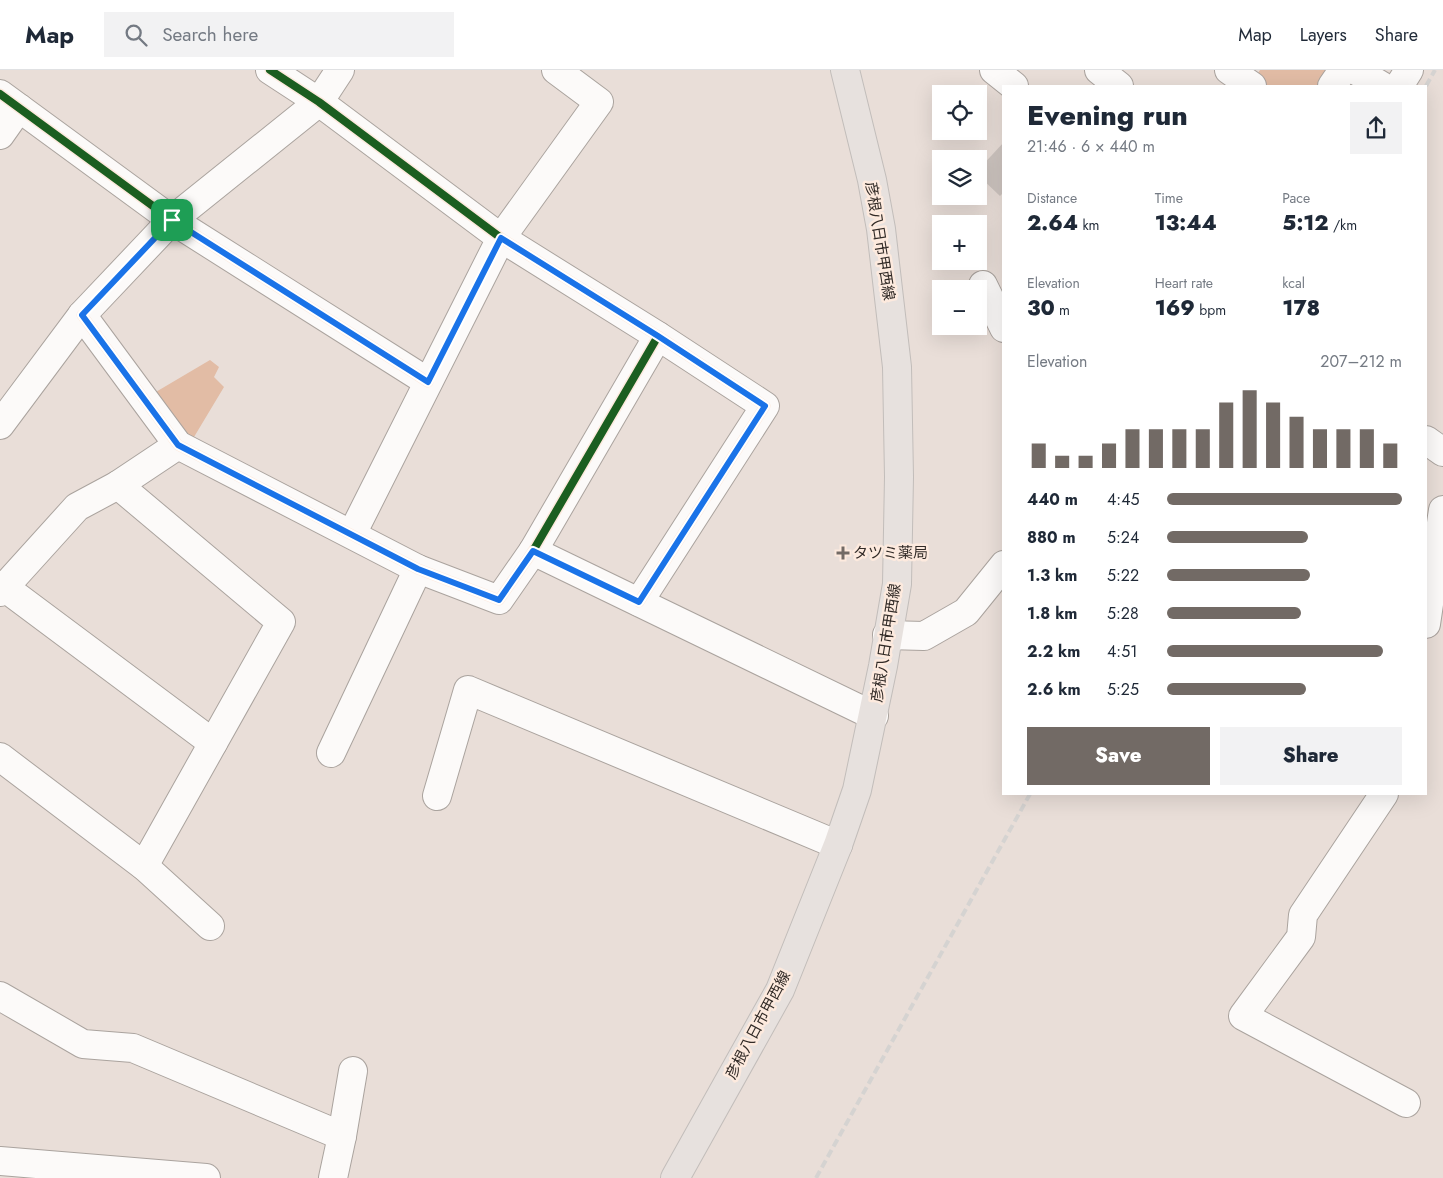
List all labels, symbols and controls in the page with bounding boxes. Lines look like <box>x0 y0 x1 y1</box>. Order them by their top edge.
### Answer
search box <box>104 12 454 57</box>
text: Map <box>25 17 74 52</box>
icon: search <box>122 21 150 49</box>
text: Search here <box>162 21 258 48</box>
text: Map <box>1238 22 1272 48</box>
text: Layers <box>1300 22 1347 48</box>
text: Share <box>1375 22 1418 48</box>
map controls <box>932 85 987 335</box>
button: locate <box>932 85 987 140</box>
text: Evening run <box>1027 95 1188 136</box>
button: share <box>1350 102 1402 154</box>
text: 21:46 · 6 × 440 m <box>1027 135 1155 158</box>
button: layers <box>932 150 987 205</box>
street label: 彦根八日市甲西線 <box>860 180 900 302</box>
text: Distance <box>1027 188 1077 208</box>
text: Time <box>1155 188 1183 208</box>
text: Pace <box>1282 188 1310 208</box>
pin <box>151 199 193 241</box>
icon: arrive <box>158 206 186 234</box>
text: 2.64 <box>1027 208 1078 238</box>
text: 13:44 <box>1155 208 1217 238</box>
text: 5:12 <box>1282 208 1329 238</box>
button: + <box>932 215 987 270</box>
text: km <box>1078 215 1100 235</box>
text: /km <box>1329 215 1357 235</box>
text: Elevation <box>1027 273 1080 293</box>
text: Heart rate <box>1155 273 1213 293</box>
text: kcal <box>1282 273 1305 293</box>
button: − <box>932 280 987 335</box>
text: 30 <box>1027 293 1055 323</box>
text: 169 <box>1155 293 1195 323</box>
text: 178 <box>1282 293 1320 323</box>
text: m <box>1055 300 1070 320</box>
text: bpm <box>1195 300 1226 320</box>
text: Elevation <box>1027 350 1087 373</box>
text: 207–212 m <box>1320 350 1402 373</box>
text: 440 m <box>1027 488 1078 511</box>
text: 4:45 <box>1107 488 1139 511</box>
text: 880 m <box>1027 526 1076 549</box>
text: 5:24 <box>1107 526 1139 549</box>
place label: タツミ薬局 <box>853 542 928 564</box>
marker: タツミ薬局 <box>837 547 849 559</box>
text: 1.3 km <box>1027 564 1077 587</box>
text: 5:22 <box>1107 564 1139 587</box>
street label: 彦根八日市甲西線 <box>866 582 906 704</box>
text: 1.8 km <box>1027 602 1077 625</box>
text: 5:28 <box>1107 602 1139 625</box>
text: 2.2 km <box>1027 640 1080 663</box>
text: 4:51 <box>1107 640 1137 663</box>
text: 2.6 km <box>1027 678 1081 701</box>
text: 5:25 <box>1107 678 1139 701</box>
button: Save <box>1027 727 1210 785</box>
button: Share <box>1220 727 1402 785</box>
street label: 彦根八日市甲西線 <box>720 967 796 1083</box>

